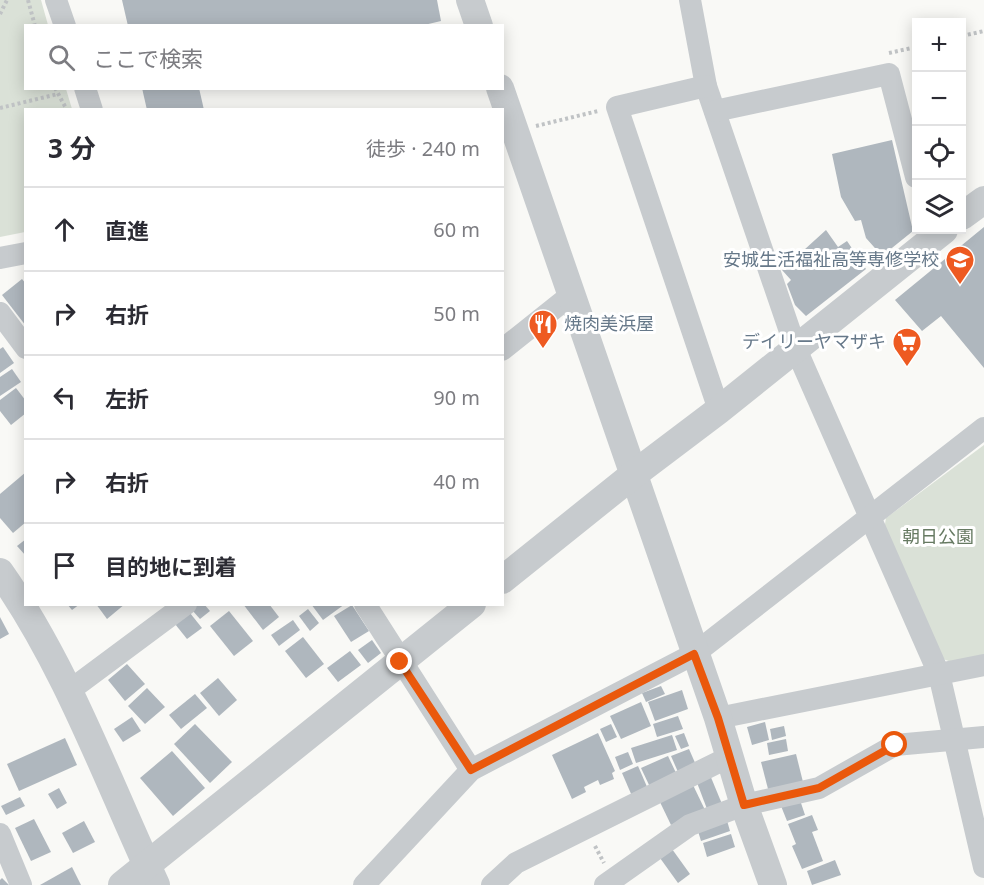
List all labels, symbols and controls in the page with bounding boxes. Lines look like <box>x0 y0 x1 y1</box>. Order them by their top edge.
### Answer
map controls <box>912 18 966 234</box>
button: + <box>912 18 966 72</box>
search box <box>24 24 504 90</box>
icon: search <box>45 41 78 74</box>
text: ここで検索 <box>93 43 203 73</box>
button: − <box>912 72 966 126</box>
button: locate <box>912 126 966 180</box>
text: 3 分 <box>48 130 96 166</box>
text: 徒歩 · 240 m <box>366 135 480 162</box>
button: layers <box>912 180 966 234</box>
icon: ahead <box>48 213 81 246</box>
text: 直進 <box>105 215 149 245</box>
text: 60 m <box>433 216 480 243</box>
school or university icon: 安城生活福祉高等専修学校 <box>944 244 976 286</box>
place label: 安城生活福祉高等専修学校 <box>723 247 939 271</box>
icon: right <box>48 297 81 330</box>
text: 右折 <box>105 299 149 329</box>
text: 50 m <box>433 300 480 327</box>
restaurant icon: 焼肉美浜屋 <box>527 308 559 350</box>
place label: 焼肉美浜屋 <box>564 311 654 335</box>
supermarket icon: デイリーヤマザキ <box>891 326 923 368</box>
place label: デイリーヤマザキ <box>742 329 886 353</box>
icon: left <box>48 381 81 414</box>
text: 左折 <box>105 383 149 413</box>
text: 90 m <box>433 384 480 411</box>
icon: right <box>48 465 81 498</box>
text: 右折 <box>105 467 149 497</box>
text: 40 m <box>433 468 480 495</box>
park label: 朝日公園 <box>902 524 974 548</box>
icon: arrive <box>48 549 81 582</box>
text: 目的地に到着 <box>105 551 237 581</box>
route end <box>386 648 412 674</box>
route start <box>881 731 907 757</box>

